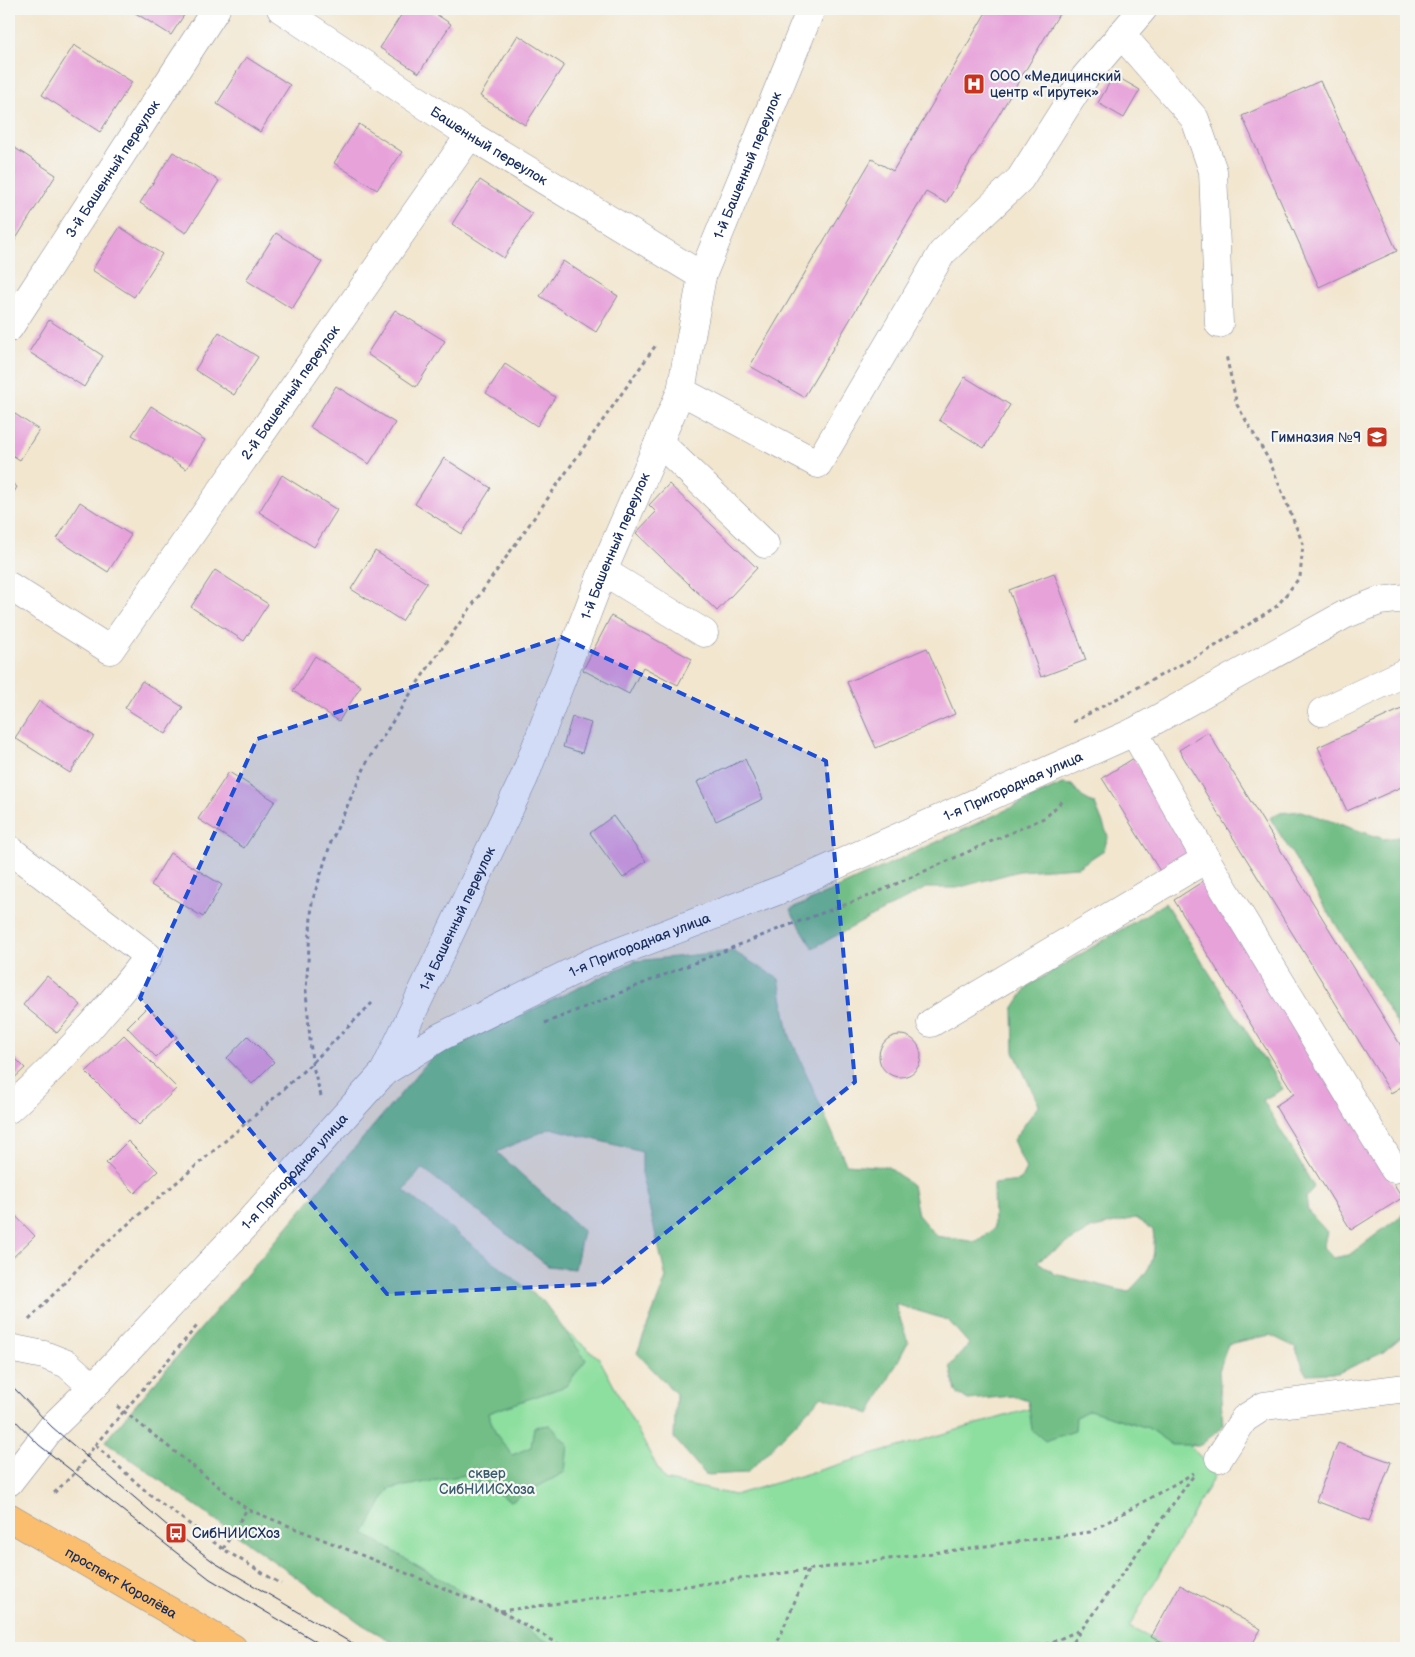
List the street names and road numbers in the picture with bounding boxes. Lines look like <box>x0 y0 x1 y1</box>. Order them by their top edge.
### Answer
street label: 1-й Башенный переулок <box>710 89 786 241</box>
street label: 3-й Башенный переулок <box>62 96 164 241</box>
street label: Башенный переулок <box>427 103 551 189</box>
street label: 2-й Башенный переулок <box>238 322 344 463</box>
street label: 1-й Башенный переулок <box>577 470 654 622</box>
street label: 1-я Пригородная улица <box>941 748 1086 825</box>
street label: 1-й Башенный переулок <box>416 843 499 993</box>
street label: 1-я Пригородная улица <box>566 909 713 981</box>
street label: 1-я Пригородная улица <box>238 1110 352 1234</box>
street label: проспект Королёва <box>62 1544 181 1623</box>

